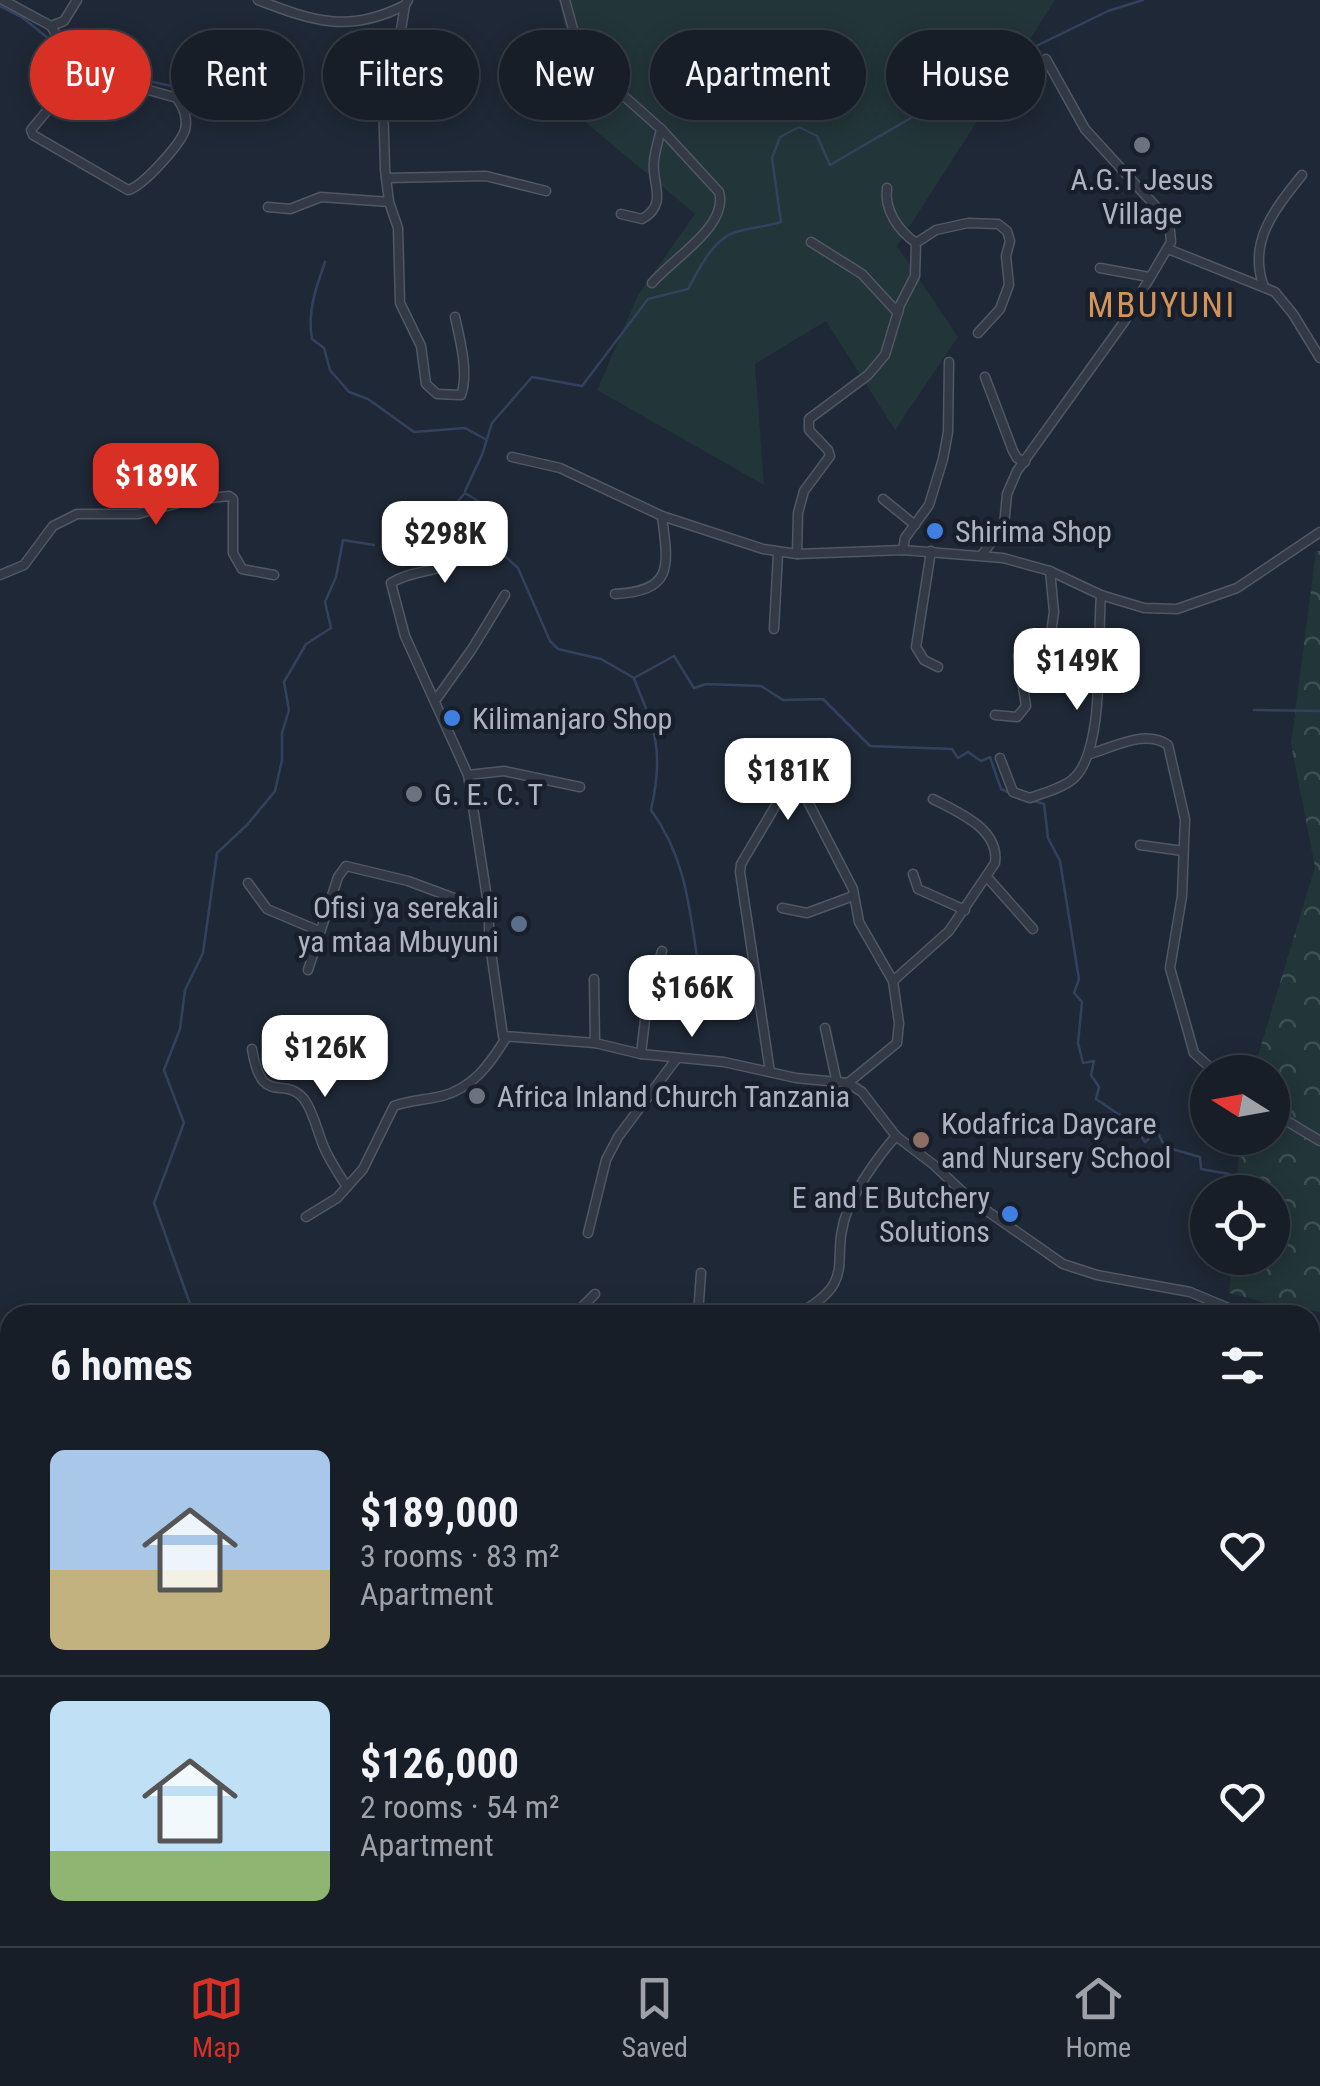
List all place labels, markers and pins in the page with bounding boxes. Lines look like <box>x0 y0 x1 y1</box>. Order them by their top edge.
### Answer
marker: A.G.T Jesus Village <box>1131 134 1153 156</box>
place label: A.G.T Jesus Village <box>1070 162 1214 231</box>
pin: $189K <box>86 443 226 528</box>
pin: $298K <box>375 501 515 586</box>
place label: Shirima Shop <box>955 514 1112 549</box>
marker: Shirima Shop <box>924 520 946 542</box>
pin: $149K <box>1007 628 1147 713</box>
place label: Kilimanjaro Shop <box>472 701 672 736</box>
marker: Kilimanjaro Shop <box>441 707 463 729</box>
pin: $181K <box>718 738 858 823</box>
place label: G. E. C. T <box>434 777 543 812</box>
marker: G. E. C. T <box>403 783 425 805</box>
place label: Ofisi ya serekali ya mtaa Mbuyuni <box>298 890 499 959</box>
marker: Ofisi ya serekali ya mtaa Mbuyuni <box>508 913 530 935</box>
pin: $166K <box>622 955 762 1040</box>
pin: $126K <box>255 1015 395 1100</box>
place label: Africa Inland Church Tanzania <box>497 1079 850 1114</box>
marker: Africa Inland Church Tanzania <box>466 1085 488 1107</box>
place label: Kodafrica Daycare and Nursery School <box>941 1106 1171 1175</box>
marker: Kodafrica Daycare and Nursery School <box>910 1129 932 1151</box>
place label: E and E Butchery Solutions <box>792 1180 990 1249</box>
marker: E and E Butchery Solutions <box>999 1203 1021 1225</box>

